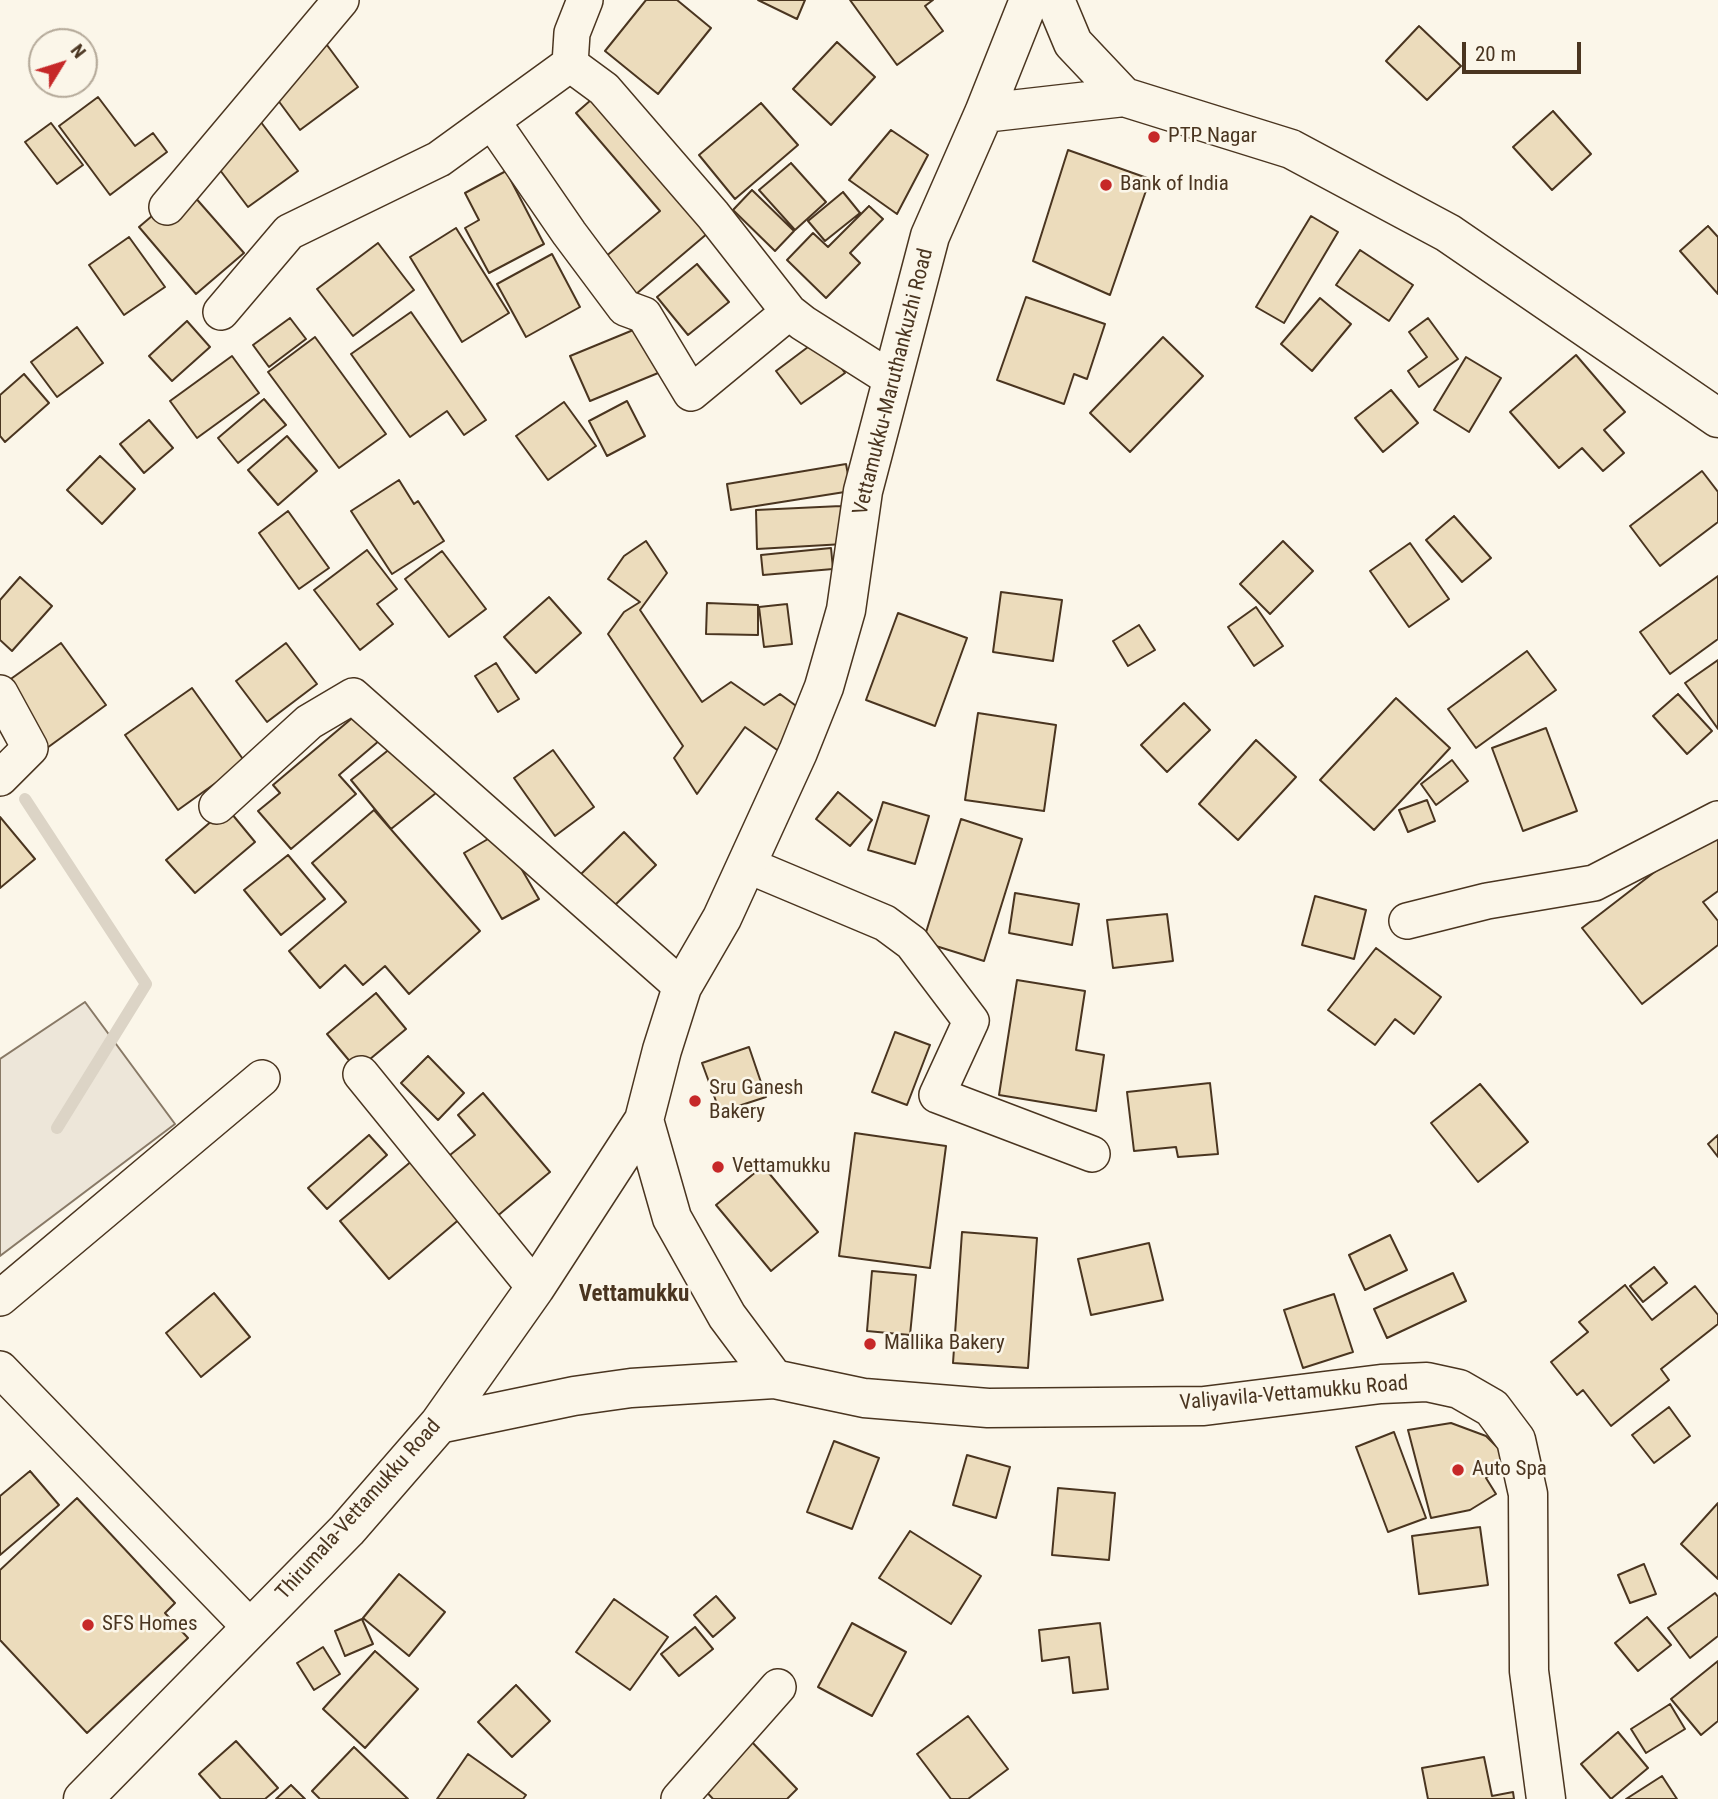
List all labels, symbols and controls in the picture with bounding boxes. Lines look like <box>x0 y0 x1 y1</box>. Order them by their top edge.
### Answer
north arrow <box>28 28 98 98</box>
scale bar <box>1466 28 1585 72</box>
text: N <box>66 39 91 63</box>
text: 20 m <box>1475 42 1516 66</box>
place label: PTP Nagar <box>1168 124 1257 150</box>
marker: PTP Nagar <box>1146 129 1162 145</box>
place label: Bank of India <box>1120 172 1229 198</box>
marker: Bank of India <box>1098 177 1114 193</box>
street label: Vettamukku-Maruthankuzhi Road <box>849 246 939 518</box>
place label: Sru Ganesh Bakery <box>709 1076 803 1126</box>
marker: Sru Ganesh Bakery <box>687 1093 703 1109</box>
place label: Vettamukku <box>732 1154 831 1180</box>
marker: Vettamukku <box>710 1159 726 1175</box>
district label: Vettamukku <box>579 1281 689 1309</box>
place label: Mallika Bakery <box>884 1331 1005 1357</box>
marker: Mallika Bakery <box>862 1336 878 1352</box>
street label: Valiyavila-Vettamukku Road <box>1179 1371 1409 1417</box>
street label: Thirumala-Vettamukku Road <box>271 1415 447 1605</box>
place label: Auto Spa <box>1472 1457 1547 1483</box>
marker: Auto Spa <box>1450 1462 1466 1478</box>
place label: SFS Homes <box>102 1612 197 1638</box>
marker: SFS Homes <box>80 1617 96 1633</box>

